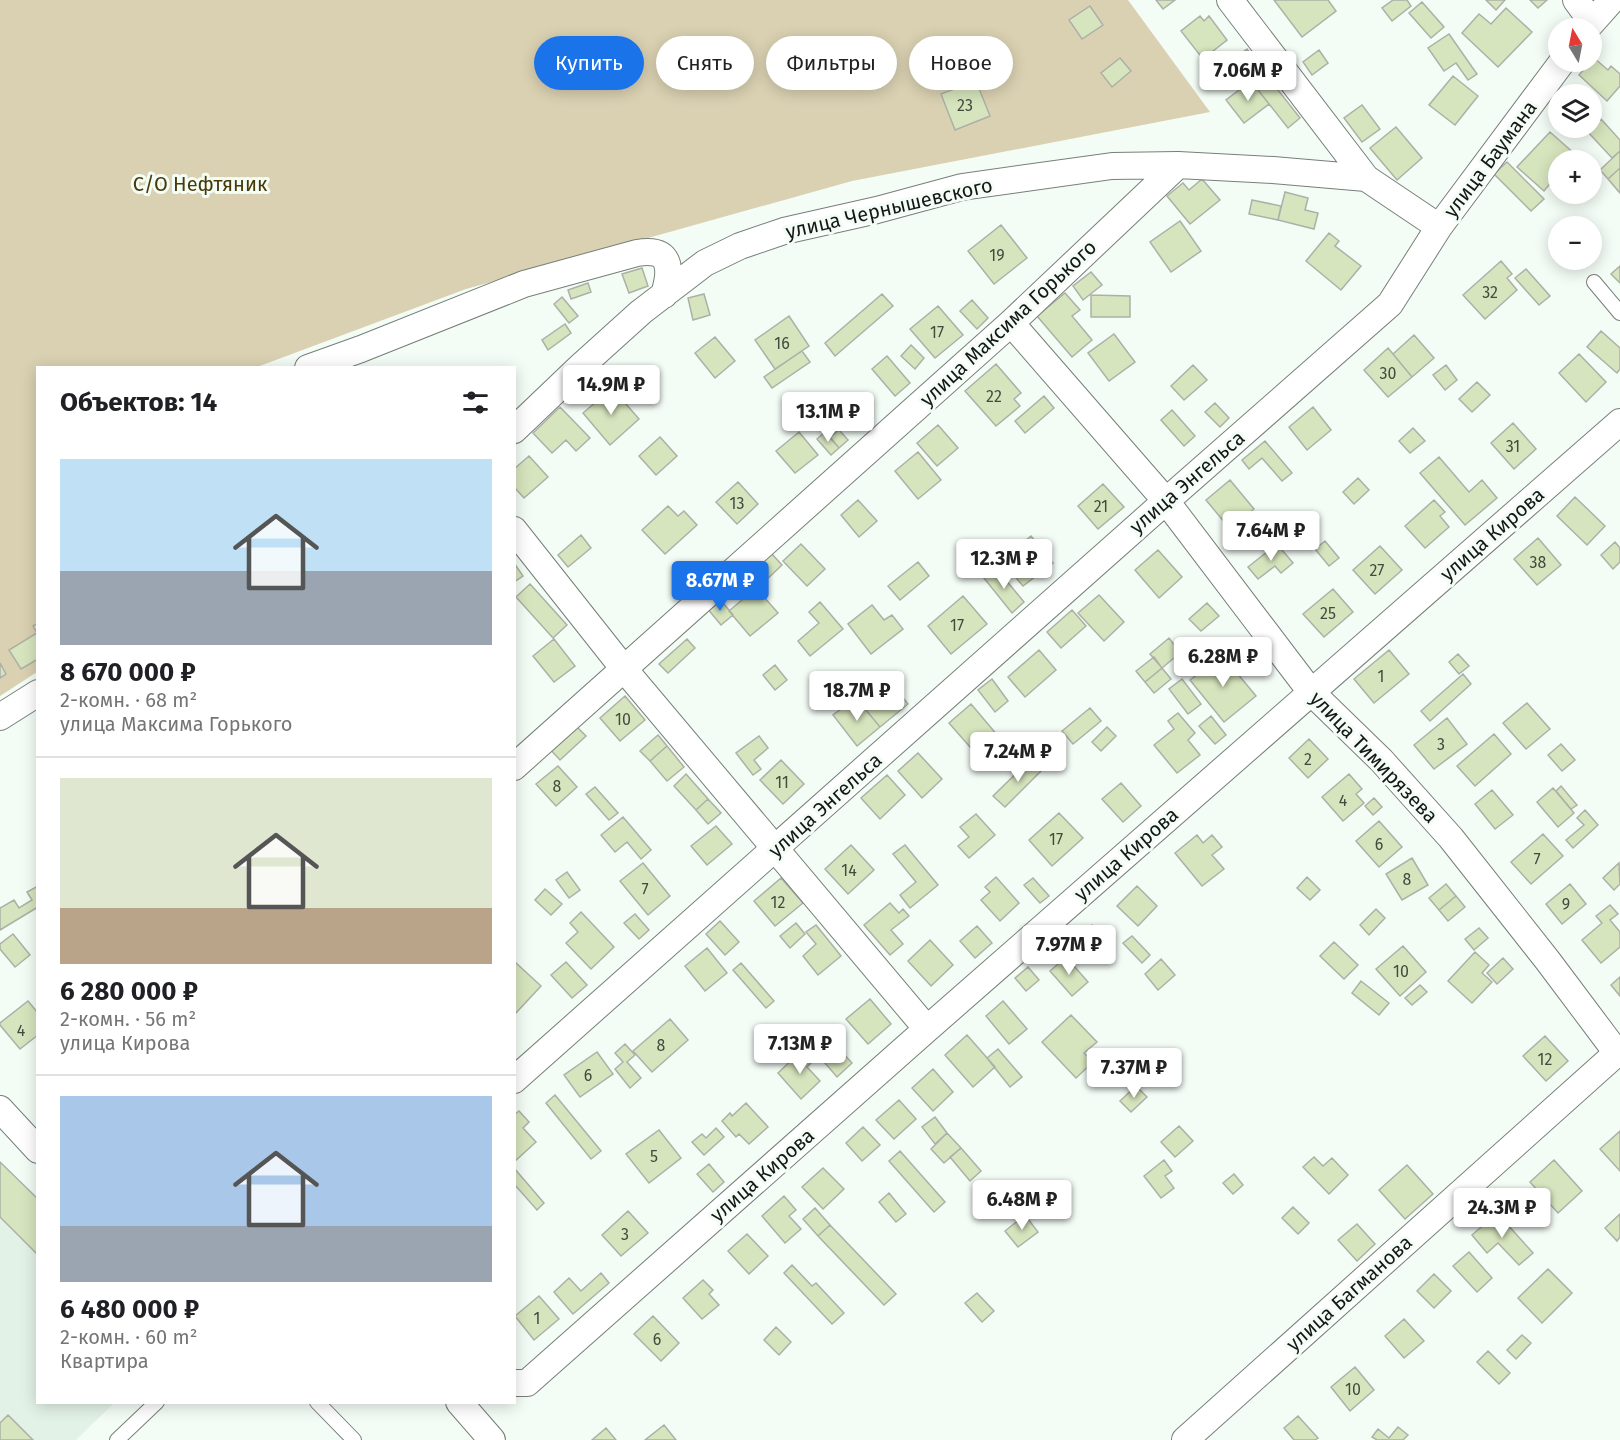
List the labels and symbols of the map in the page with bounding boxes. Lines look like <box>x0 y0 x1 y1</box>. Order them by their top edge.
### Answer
north arrow <box>1548 18 1602 72</box>
pin: 7.06M ₽ <box>1193 51 1303 102</box>
house number: 23 <box>957 96 973 115</box>
street label: улица Баумана <box>1438 96 1542 222</box>
park label: С/О Нефтяник <box>133 172 268 196</box>
street label: улица Чернышевского <box>783 172 995 244</box>
street label: улица Максима Горького <box>915 235 1101 411</box>
house number: 19 <box>989 246 1005 265</box>
house number: 32 <box>1482 283 1498 302</box>
house number: 17 <box>930 323 944 342</box>
house number: 16 <box>774 334 790 353</box>
house number: 30 <box>1380 364 1397 383</box>
pin: 14.9M ₽ <box>556 365 666 416</box>
house number: 22 <box>986 387 1002 406</box>
pin: 13.1M ₽ <box>773 392 883 443</box>
street label: улица Энгельса <box>1125 426 1249 538</box>
house number: 31 <box>1506 437 1520 456</box>
street label: улица Кирова <box>1435 482 1549 586</box>
house number: 13 <box>730 494 744 513</box>
house number: 21 <box>1094 497 1108 516</box>
pin: 7.64M ₽ <box>1216 511 1326 562</box>
pin: 12.3M ₽ <box>949 539 1059 590</box>
house number: 38 <box>1530 553 1547 572</box>
pin: 8.67M ₽ <box>665 561 775 612</box>
house number: 27 <box>1370 561 1384 580</box>
house number: 25 <box>1320 604 1336 623</box>
house number: 17 <box>950 616 964 635</box>
pin: 6.28M ₽ <box>1168 637 1278 688</box>
house number: 1 <box>1378 667 1384 686</box>
pin: 18.7M ₽ <box>802 671 912 722</box>
street label: улица Тимирязева <box>1305 686 1443 828</box>
house number: 10 <box>615 710 631 729</box>
pin: 7.24M ₽ <box>963 732 1073 783</box>
house number: 3 <box>1437 735 1445 754</box>
street label: улица Энгельса <box>763 748 887 862</box>
house number: 2 <box>1304 750 1312 769</box>
house number: 11 <box>775 773 789 792</box>
house number: 8 <box>553 777 562 796</box>
house number: 4 <box>1339 791 1348 810</box>
street label: улица Кирова <box>1069 802 1183 906</box>
house number: 17 <box>1049 830 1063 849</box>
house number: 6 <box>1375 835 1383 854</box>
house number: 7 <box>1533 850 1541 869</box>
house number: 14 <box>841 861 857 880</box>
house number: 8 <box>1403 870 1412 889</box>
house number: 7 <box>641 880 649 899</box>
house number: 12 <box>771 893 785 912</box>
house number: 9 <box>1562 895 1570 914</box>
pin: 7.97M ₽ <box>1014 925 1124 976</box>
house number: 10 <box>1393 962 1409 981</box>
house number: 4 <box>17 1021 26 1040</box>
pin: 7.13M ₽ <box>745 1024 855 1075</box>
house number: 8 <box>657 1036 666 1055</box>
pin: 7.37M ₽ <box>1079 1048 1189 1099</box>
house number: 12 <box>1538 1050 1552 1069</box>
house number: 6 <box>584 1066 592 1085</box>
street label: улица Кирова <box>705 1123 819 1227</box>
house number: 5 <box>650 1147 658 1166</box>
pin: 6.48M ₽ <box>967 1180 1077 1231</box>
pin: 24.3M ₽ <box>1447 1188 1557 1239</box>
house number: 3 <box>621 1225 629 1244</box>
street label: улица Багманова <box>1281 1230 1417 1356</box>
house number: 1 <box>534 1309 540 1328</box>
house number: 6 <box>653 1330 661 1349</box>
house number: 10 <box>1345 1380 1361 1399</box>

